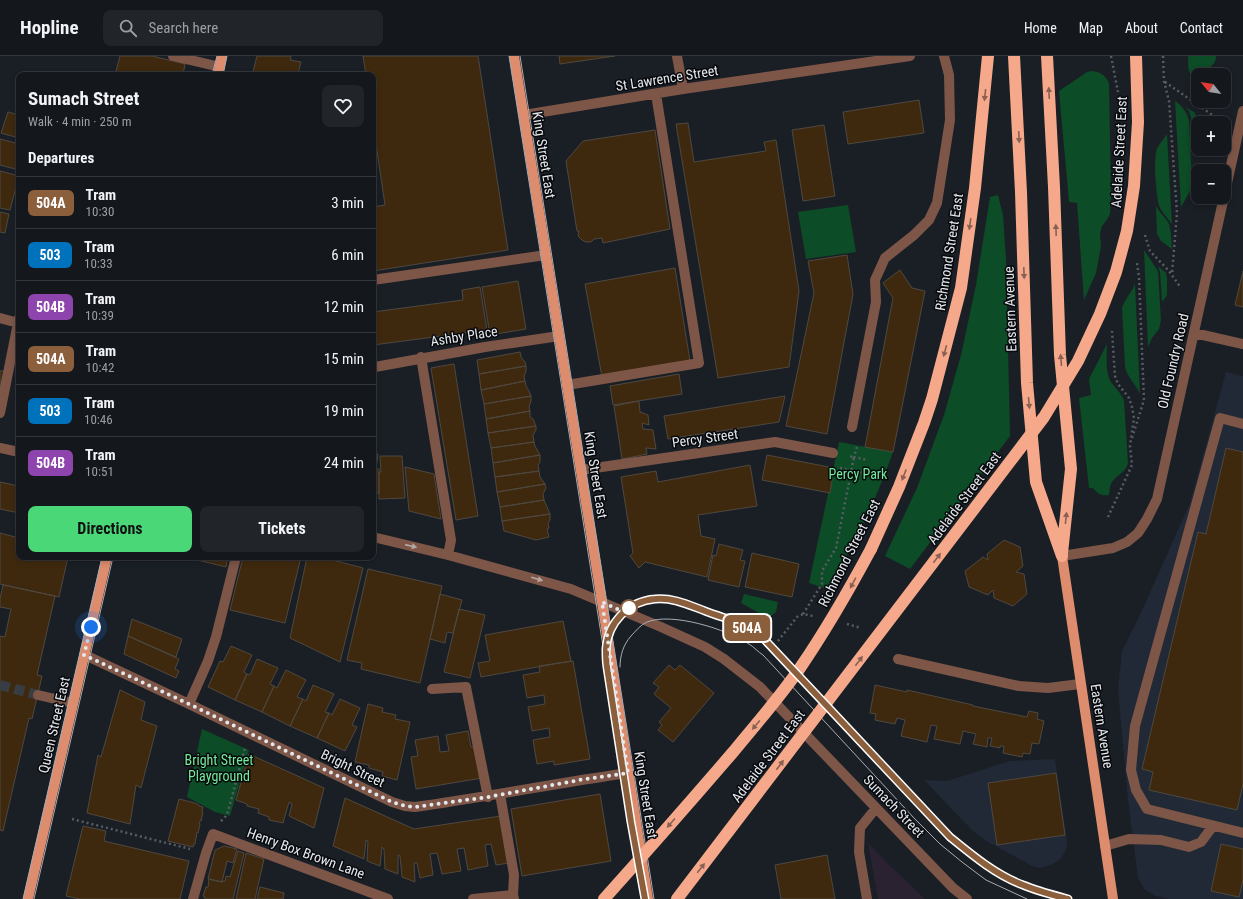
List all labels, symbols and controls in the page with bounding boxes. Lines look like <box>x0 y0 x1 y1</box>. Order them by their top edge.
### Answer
search box <box>103 10 383 46</box>
text: Hopline <box>20 16 79 39</box>
icon: search <box>117 17 139 39</box>
text: Search here <box>149 19 218 37</box>
text: Home <box>1024 20 1057 36</box>
text: Map <box>1079 20 1103 36</box>
text: About <box>1125 20 1158 36</box>
text: Contact <box>1180 20 1223 36</box>
street label: St Lawrence Street <box>615 62 719 94</box>
north arrow <box>1191 68 1231 108</box>
map controls <box>1191 68 1231 204</box>
button: heart <box>322 85 364 127</box>
text: Sumach Street <box>28 87 139 110</box>
one-way arrow <box>1045 87 1052 99</box>
one-way arrow <box>981 89 988 101</box>
street label: Adelaide Street East <box>1108 96 1130 208</box>
street label: King Street East <box>529 110 559 200</box>
text: Walk · 4 min · 250 m <box>28 114 132 129</box>
button: + <box>1191 116 1231 156</box>
one-way arrow <box>1015 131 1022 143</box>
text: Departures <box>28 149 94 167</box>
button: − <box>1191 164 1231 204</box>
text: Tram <box>86 186 116 204</box>
street label: Richmond Street East <box>932 192 966 312</box>
text: 3 min <box>331 194 364 212</box>
text: 504A <box>36 195 66 211</box>
text: 10:30 <box>86 204 114 219</box>
one-way arrow <box>967 218 973 230</box>
one-way arrow <box>1052 224 1059 236</box>
text: Tram <box>84 238 115 256</box>
text: 6 min <box>331 246 364 264</box>
text: 503 <box>39 247 61 263</box>
text: 10:33 <box>84 256 113 271</box>
street label: Eastern Avenue <box>1001 266 1019 352</box>
one-way arrow <box>1021 267 1027 280</box>
text: Tram <box>85 290 116 308</box>
text: 12 min <box>324 298 364 316</box>
text: 504B <box>36 299 65 315</box>
text: 10:39 <box>85 308 114 323</box>
street label: Old Foundry Road <box>1154 312 1192 410</box>
street label: Ashby Place <box>429 323 499 349</box>
text: Tram <box>86 342 116 360</box>
one-way arrow <box>941 345 947 358</box>
text: 15 min <box>324 350 364 368</box>
text: 504A <box>36 351 66 367</box>
one-way arrow <box>1057 354 1064 366</box>
text: 10:42 <box>86 360 114 375</box>
text: Tram <box>84 394 115 412</box>
one-way arrow <box>1025 397 1032 409</box>
text: 19 min <box>324 402 364 420</box>
text: 503 <box>39 403 61 419</box>
text: 10:46 <box>84 412 113 427</box>
street label: Percy Street <box>671 425 739 451</box>
street label: King Street East <box>581 430 611 520</box>
text: Tram <box>85 446 116 464</box>
street label: Adelaide Street East <box>924 449 1004 547</box>
text: 24 min <box>324 454 364 472</box>
text: 504B <box>36 455 65 471</box>
text: 10:51 <box>85 464 114 479</box>
park label: Percy Park <box>829 466 888 482</box>
one-way arrow <box>901 469 907 481</box>
street label: Richmond Street East <box>815 497 883 609</box>
button: Directions <box>28 506 192 552</box>
button: Tickets <box>200 506 364 552</box>
one-way arrow <box>1063 511 1069 524</box>
one-way arrow <box>405 544 417 550</box>
one-way arrow <box>933 553 941 563</box>
one-way arrow <box>530 577 543 583</box>
one-way arrow <box>849 577 856 589</box>
unlabelled marker <box>620 599 638 617</box>
line badge: 504A <box>719 615 775 641</box>
your location <box>81 617 101 637</box>
text: 504A <box>732 620 762 636</box>
one-way arrow <box>854 656 863 667</box>
street label: Queen Street East <box>35 675 73 775</box>
street label: Eastern Avenue <box>1087 683 1117 770</box>
street label: Adelaide Street East <box>728 707 808 805</box>
one-way arrow <box>751 719 760 730</box>
street label: Bright Street <box>319 746 387 790</box>
street label: King Street East <box>631 750 661 840</box>
park label: Bright Street Playground <box>185 752 253 784</box>
one-way arrow <box>776 760 784 770</box>
street label: Sumach Street <box>860 771 928 841</box>
one-way arrow <box>666 818 675 829</box>
street label: Henry Box Brown Lane <box>245 824 367 882</box>
one-way arrow <box>697 863 705 874</box>

